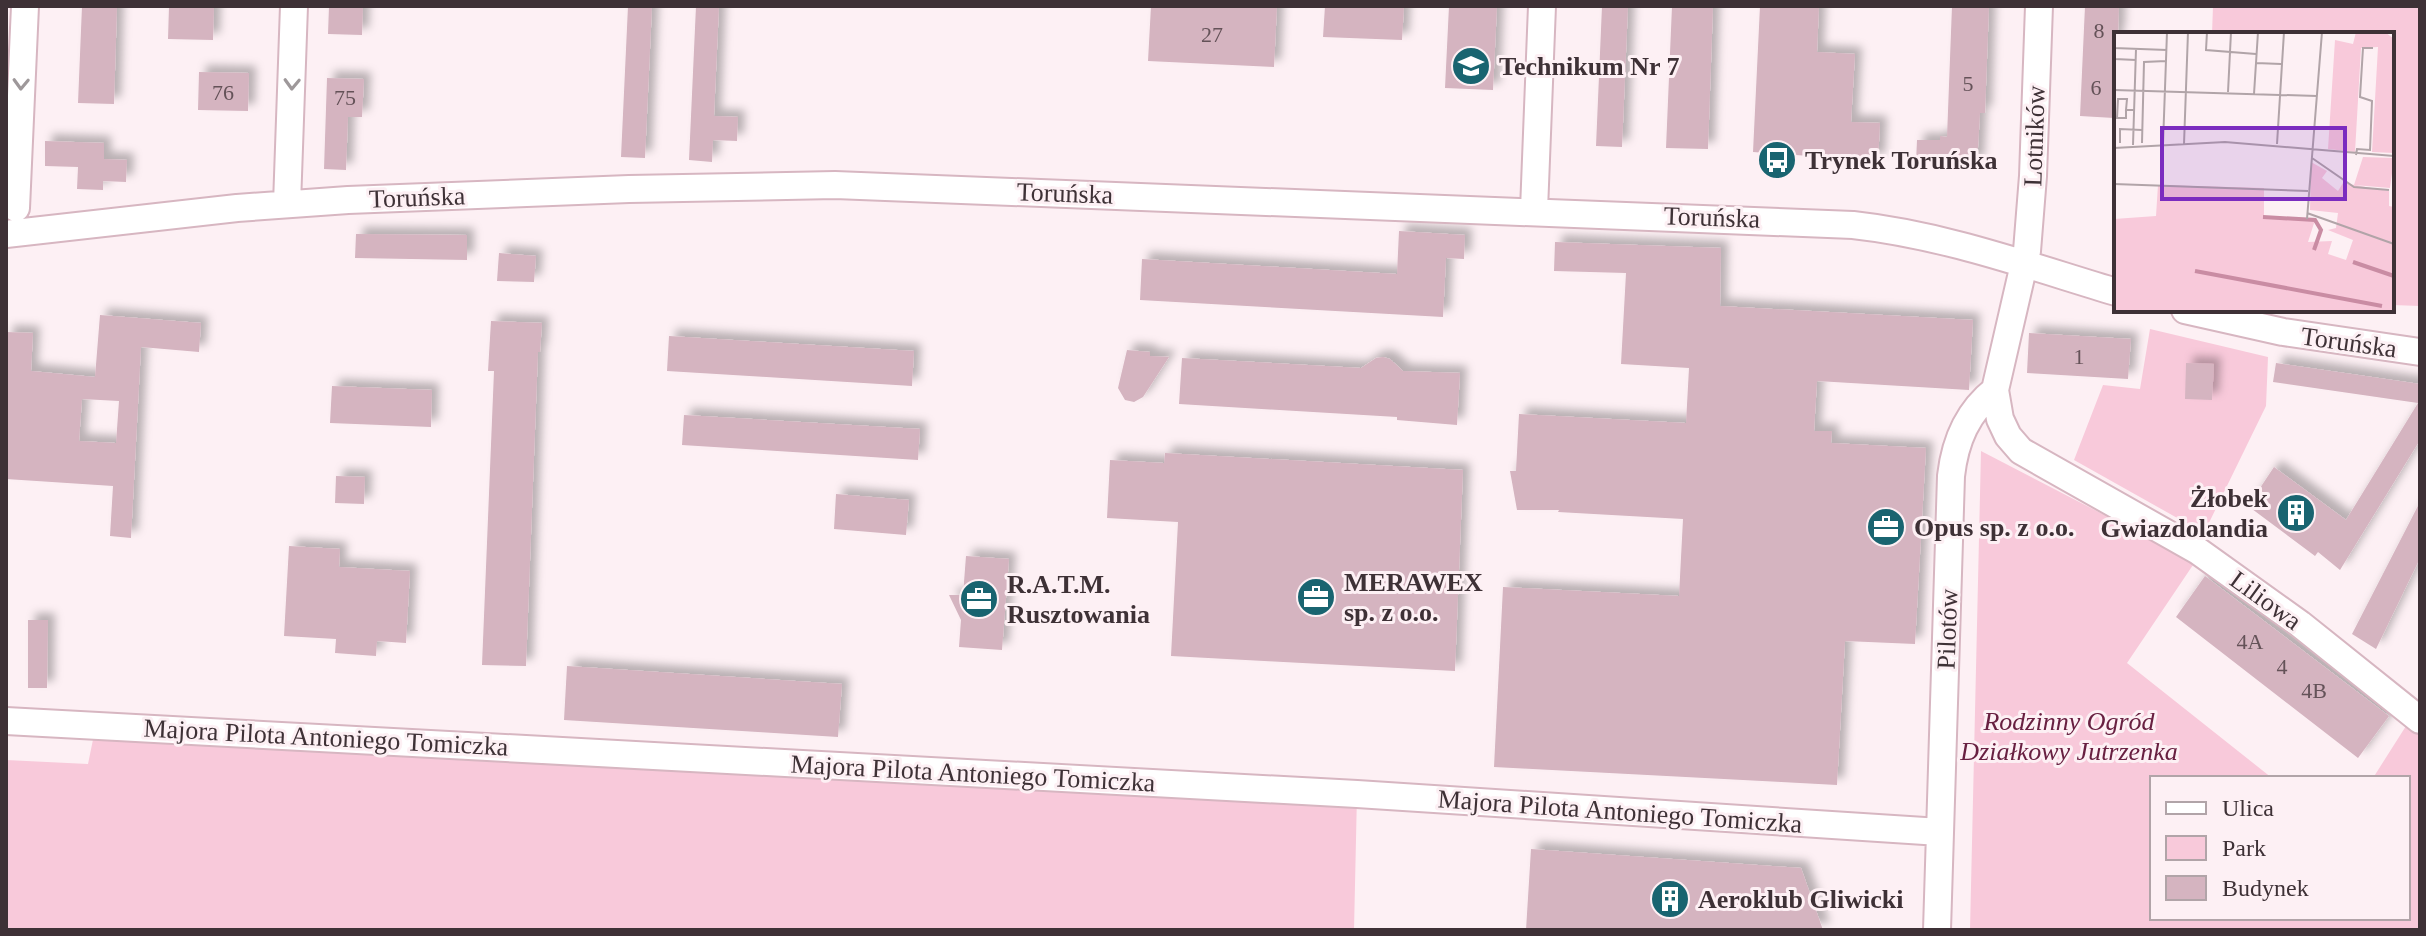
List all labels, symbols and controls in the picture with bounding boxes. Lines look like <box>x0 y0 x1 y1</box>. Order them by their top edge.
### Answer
house number: 8 <box>2094 18 2105 43</box>
house number: 27 <box>1201 22 1223 47</box>
inset map <box>2114 32 2394 312</box>
school or university icon: Technikum Nr 7 <box>1450 45 1492 87</box>
place label: Technikum Nr 7 <box>1499 52 1680 81</box>
house number: 5 <box>1963 71 1974 96</box>
house number: 6 <box>2091 75 2102 100</box>
one-way arrow <box>13 78 30 91</box>
one-way arrow <box>283 78 300 91</box>
house number: 76 <box>212 80 234 105</box>
house number: 75 <box>334 85 356 110</box>
street label: Lotników <box>2018 85 2051 187</box>
bus stop icon: Trynek Toruńska <box>1756 139 1798 181</box>
place label: Trynek Toruńska <box>1805 146 1997 175</box>
street label: Toruńska <box>1016 177 1114 210</box>
street label: Toruńska <box>368 181 466 214</box>
street label: Toruńska <box>1663 201 1761 234</box>
street label: Toruńska <box>2299 321 2399 364</box>
house number: 1 <box>2074 344 2085 369</box>
place label: Żłobek Gwiazdolandia <box>2100 484 2269 543</box>
building icon: Żłobek Gwiazdolandia <box>2275 492 2317 534</box>
office icon: Opus sp. z o.o. <box>1865 506 1907 548</box>
place label: Opus sp. z o.o. <box>1914 513 2074 542</box>
street label: Liliowa <box>2224 565 2307 636</box>
place label: MERAWEX sp. z o.o. <box>1344 568 1483 627</box>
place label: R.A.T.M. Rusztowania <box>1007 570 1150 629</box>
office icon: MERAWEX sp. z o.o. <box>1295 576 1337 618</box>
office icon: R.A.T.M. Rusztowania <box>958 578 1000 620</box>
street label: Pilotów <box>1932 588 1963 670</box>
house number: 4A <box>2237 629 2264 654</box>
house number: 4 <box>2277 654 2288 679</box>
house number: 4B <box>2301 678 2327 703</box>
park label: Rodzinny Ogród Działkowy Jutrzenka <box>1959 707 2178 766</box>
street label: Majora Pilota Antoniego Tomiczka <box>143 713 510 762</box>
street label: Majora Pilota Antoniego Tomiczka <box>790 749 1157 798</box>
legend <box>2150 776 2410 920</box>
street label: Majora Pilota Antoniego Tomiczka <box>1437 784 1804 839</box>
text: Ulica <box>2222 795 2274 821</box>
text: Park <box>2222 835 2266 861</box>
text: Budynek <box>2222 875 2309 901</box>
building icon: Aeroklub Gliwicki <box>1649 878 1691 920</box>
place label: Aeroklub Gliwicki <box>1698 885 1903 914</box>

